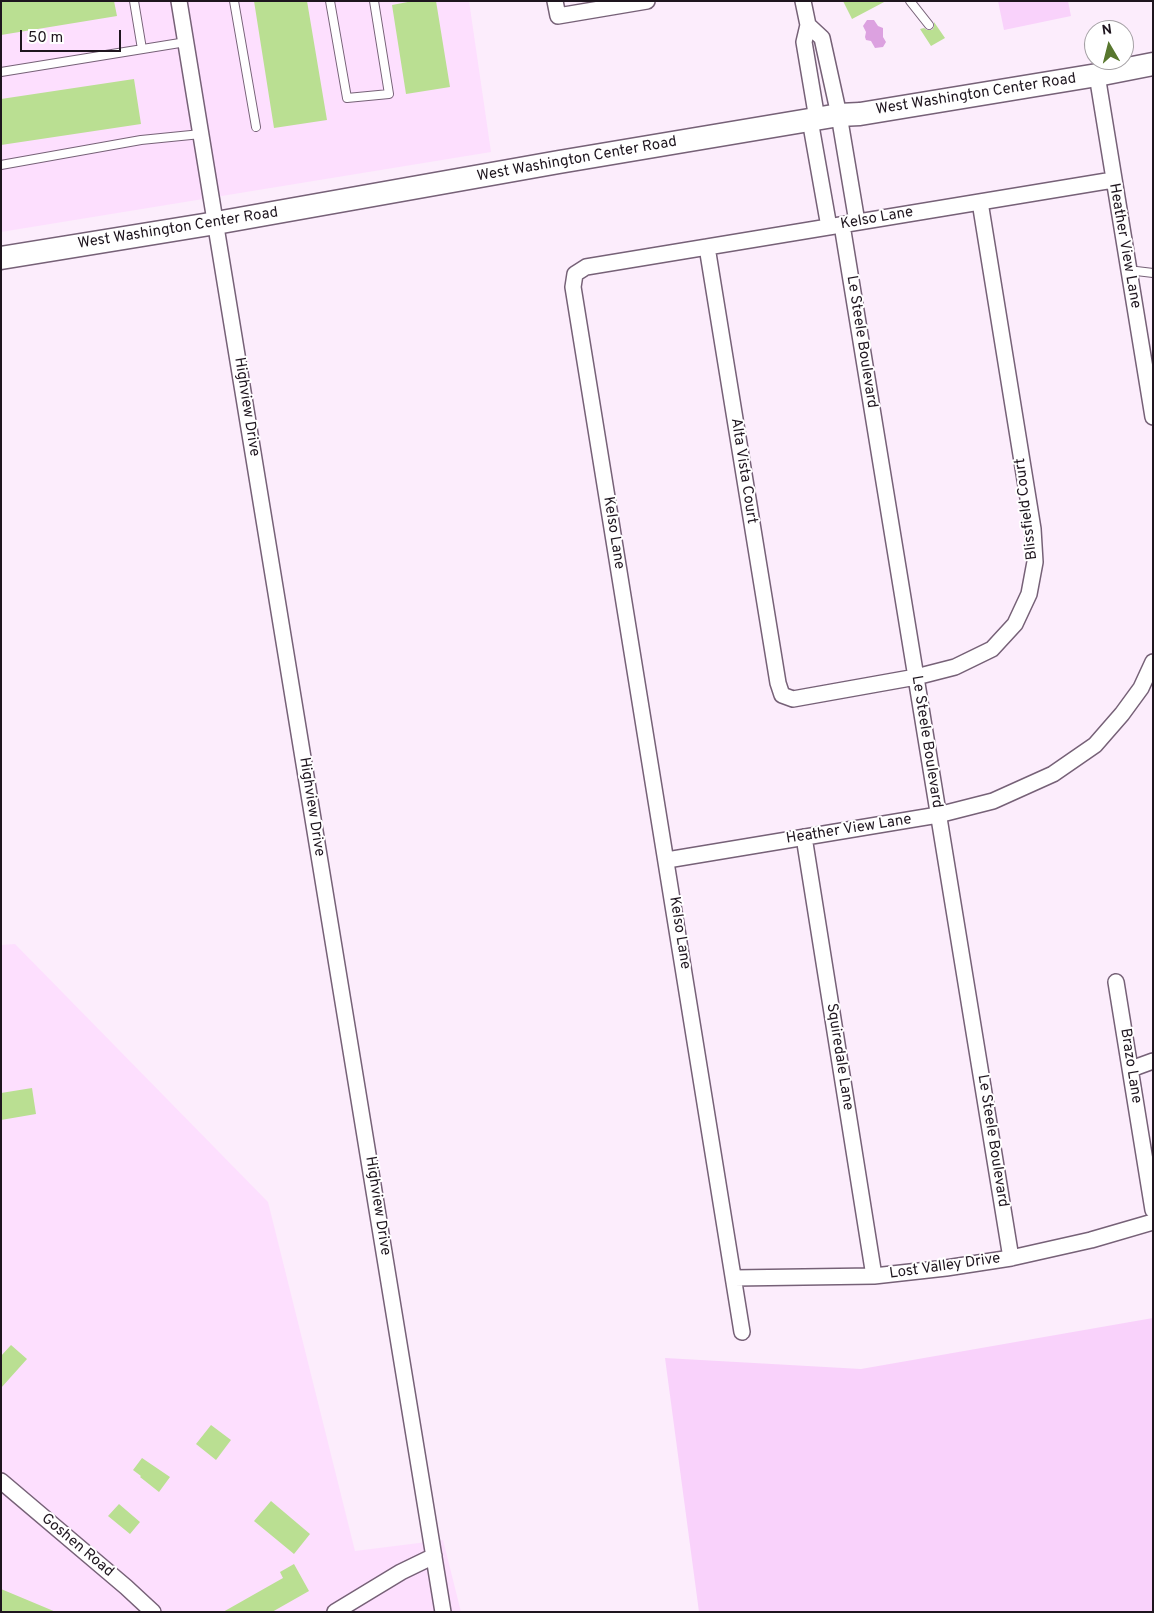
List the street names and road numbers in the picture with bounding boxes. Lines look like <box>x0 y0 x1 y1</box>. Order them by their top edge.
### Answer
street label: West Washington Center Road <box>875 70 1077 120</box>
street label: West Washington Center Road <box>476 134 678 186</box>
street label: Heather View Lane <box>1104 182 1144 310</box>
street label: West Washington Center Road <box>77 204 279 254</box>
street label: Kelso Lane <box>839 204 915 234</box>
street label: Le Steele Boulevard <box>842 274 880 410</box>
street label: Highview Drive <box>229 356 263 458</box>
street label: Alta Vista Court <box>726 417 760 525</box>
street label: Blissfield Court <box>1012 457 1042 561</box>
street label: Kelso Lane <box>598 495 628 571</box>
street label: Le Steele Boulevard <box>907 674 945 810</box>
street label: Highview Drive <box>294 756 328 858</box>
street label: Heather View Lane <box>785 811 913 849</box>
street label: Kelso Lane <box>664 895 694 971</box>
street label: Squiredale Lane <box>822 1002 856 1112</box>
street label: Brazo Lane <box>1115 1027 1145 1105</box>
street label: Le Steele Boulevard <box>973 1073 1011 1209</box>
street label: Highview Drive <box>360 1155 394 1257</box>
street label: Lost Valley Drive <box>888 1250 1002 1284</box>
street label: Goshen Road <box>37 1510 117 1582</box>

